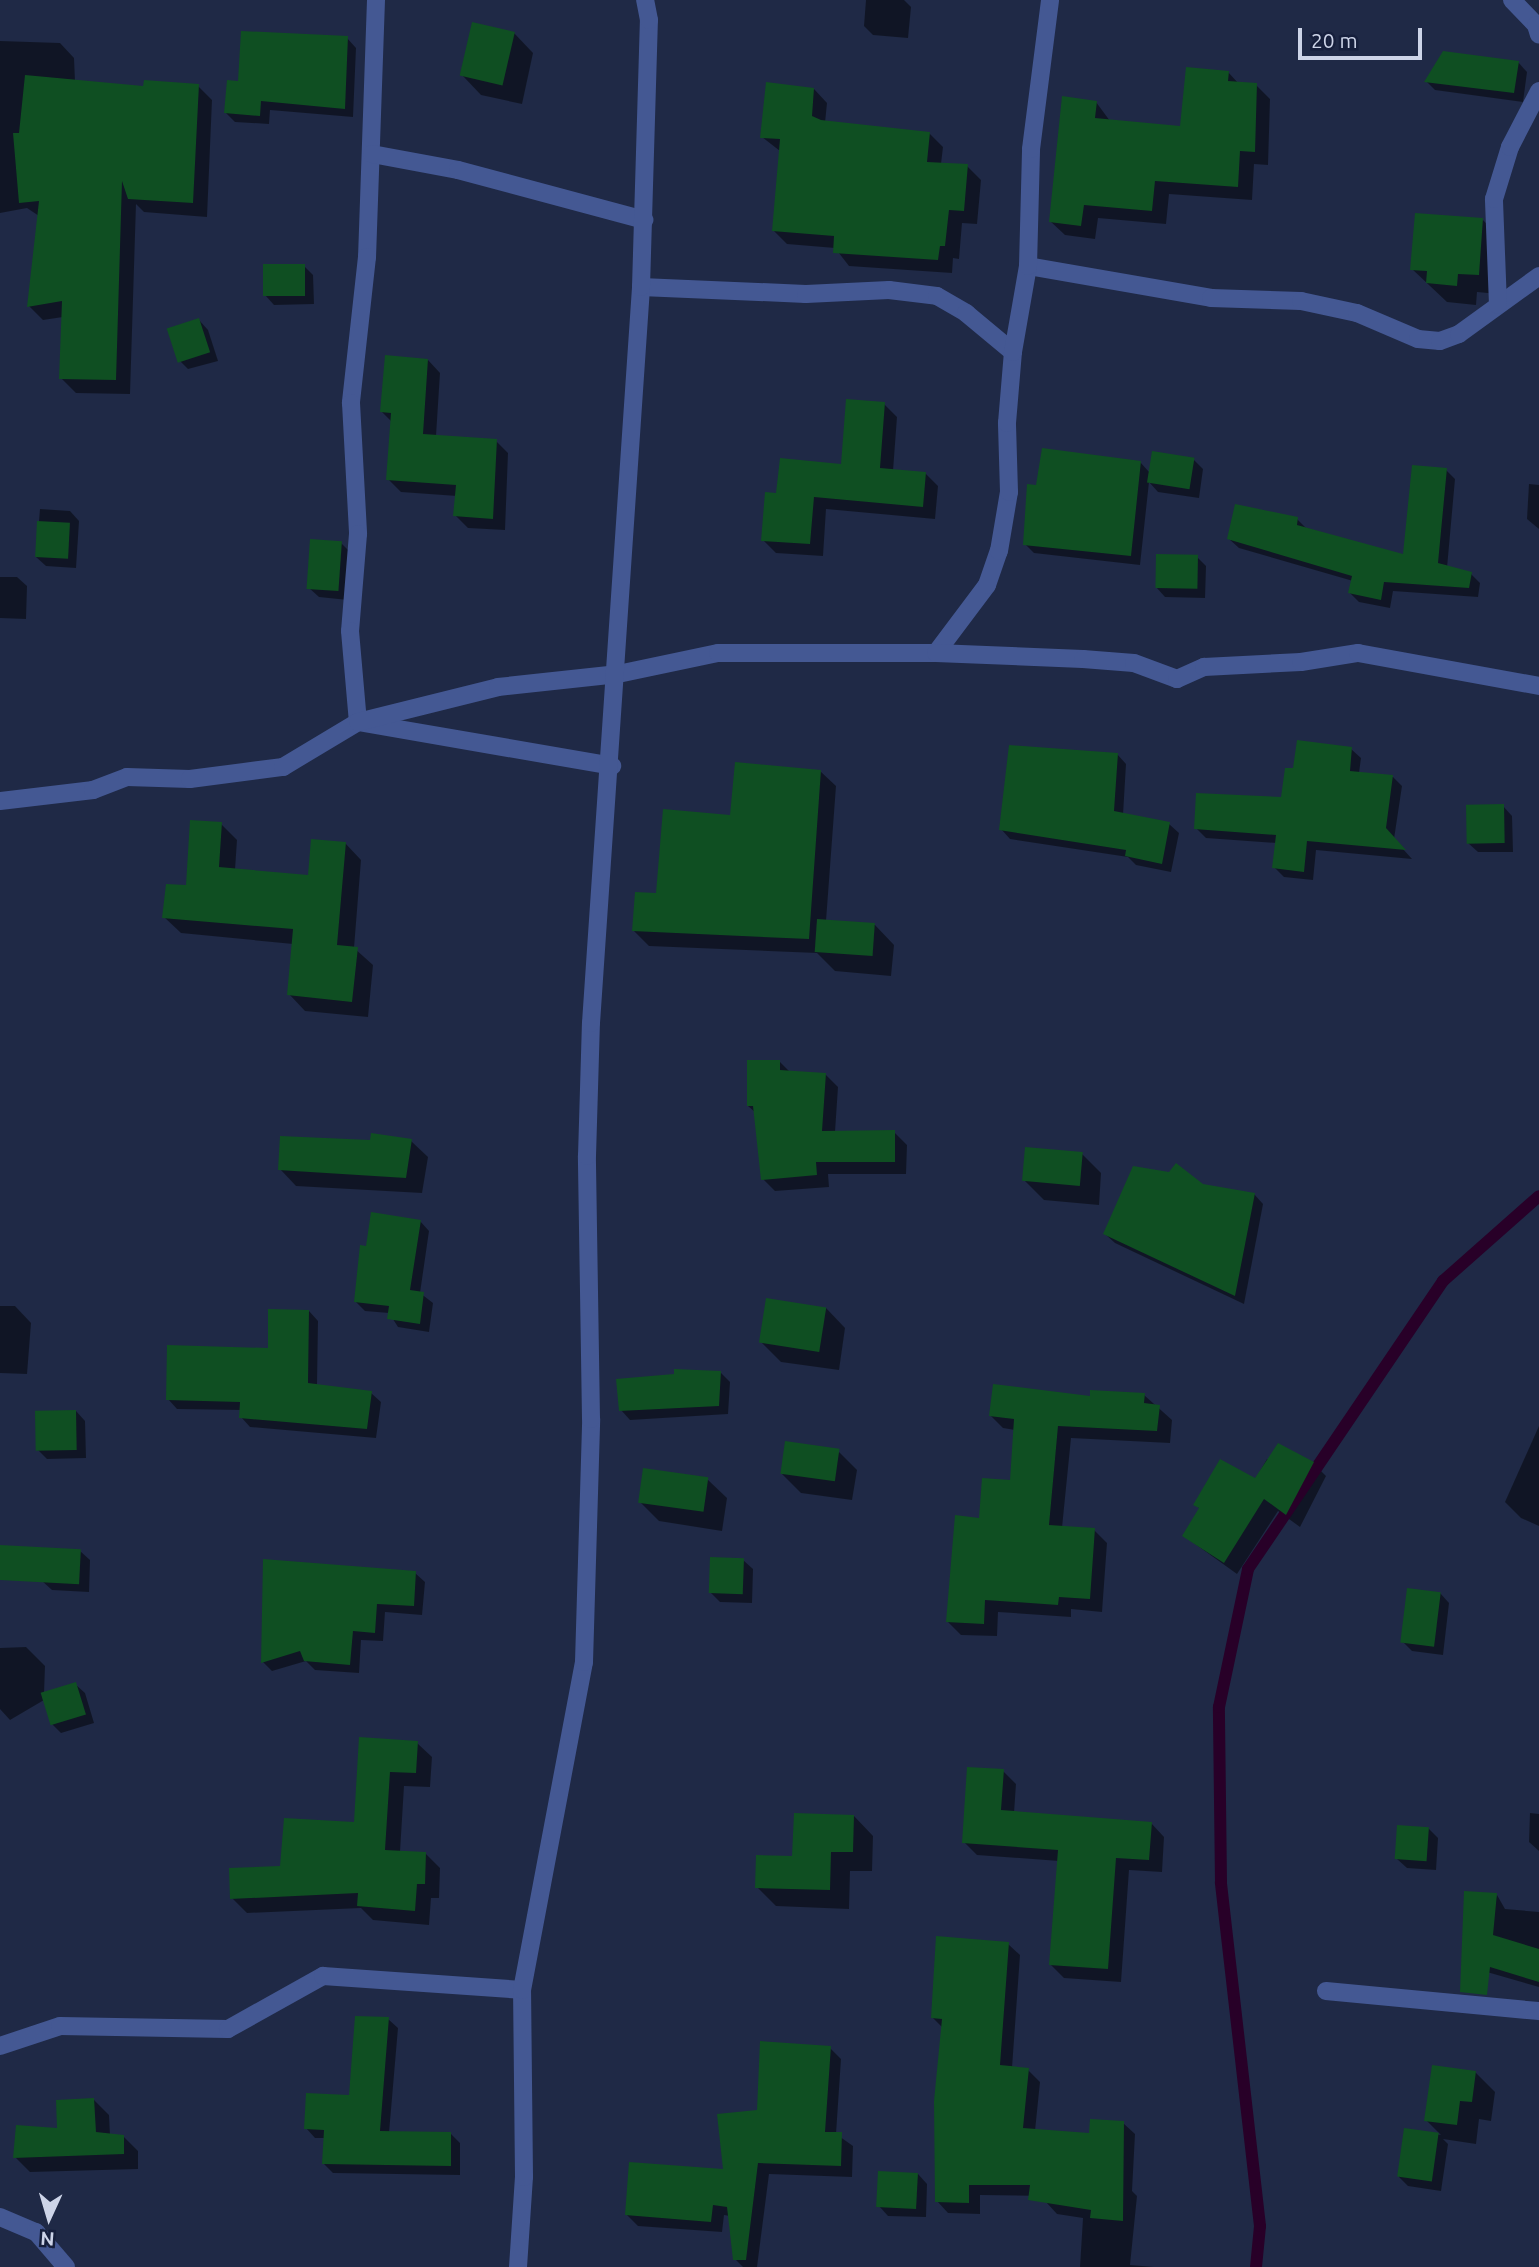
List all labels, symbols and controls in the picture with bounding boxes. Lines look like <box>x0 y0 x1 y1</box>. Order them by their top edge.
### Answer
scale bar <box>1301 14 1425 58</box>
text: 20 m <box>1311 28 1358 52</box>
north arrow <box>14 2183 84 2253</box>
text: N <box>40 2227 55 2250</box>

